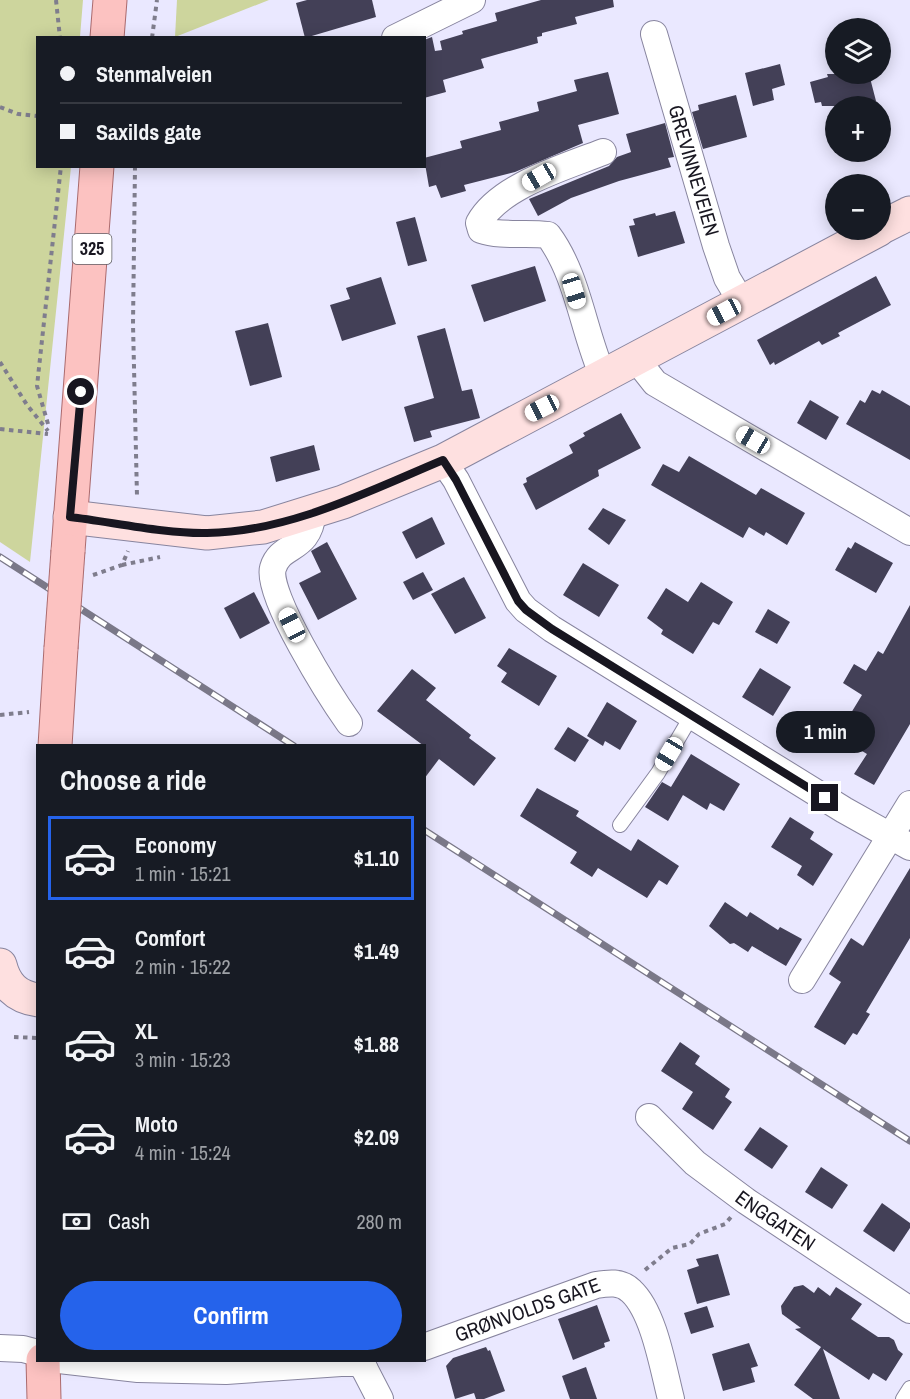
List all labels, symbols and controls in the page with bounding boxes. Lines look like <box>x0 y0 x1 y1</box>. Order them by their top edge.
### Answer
map controls <box>825 18 891 240</box>
button: layers <box>825 18 891 84</box>
text: Stenmalveien <box>96 59 212 89</box>
button: + <box>825 96 891 162</box>
street label: GREVINNEVEIEN <box>662 102 726 239</box>
text: Saxilds gate <box>96 117 201 147</box>
car <box>519 160 559 194</box>
button: − <box>825 174 891 240</box>
road number: 325 <box>72 234 112 264</box>
car <box>560 271 588 311</box>
car <box>704 296 744 328</box>
route start <box>67 378 94 405</box>
car <box>522 392 562 424</box>
car <box>733 423 773 457</box>
car <box>276 605 308 645</box>
callout: 1 min <box>776 711 874 753</box>
text: 1 min <box>804 718 847 745</box>
car <box>652 734 686 774</box>
text: Choose a ride <box>60 762 206 798</box>
route end <box>811 784 838 811</box>
text: Economy <box>135 830 216 860</box>
icon: car <box>63 831 117 885</box>
text: $1.10 <box>354 843 399 873</box>
text: 1 min · 15:21 <box>135 860 231 887</box>
text: Comfort <box>135 923 205 953</box>
icon: car <box>63 924 117 978</box>
text: $1.49 <box>354 936 399 966</box>
text: 2 min · 15:22 <box>135 953 231 980</box>
text: XL <box>135 1016 158 1046</box>
icon: car <box>63 1017 117 1071</box>
text: $1.88 <box>354 1029 399 1059</box>
text: 3 min · 15:23 <box>135 1046 231 1073</box>
text: Moto <box>135 1109 178 1139</box>
icon: car <box>63 1110 117 1164</box>
text: $2.09 <box>354 1122 399 1152</box>
text: 4 min · 15:24 <box>135 1139 231 1166</box>
street label: ENGGATEN <box>730 1184 821 1257</box>
icon: cash <box>60 1205 93 1238</box>
text: Cash <box>108 1206 150 1236</box>
text: 280 m <box>356 1208 402 1235</box>
street label: GRØNVOLDS GATE <box>451 1271 604 1348</box>
button: Confirm <box>60 1281 402 1350</box>

